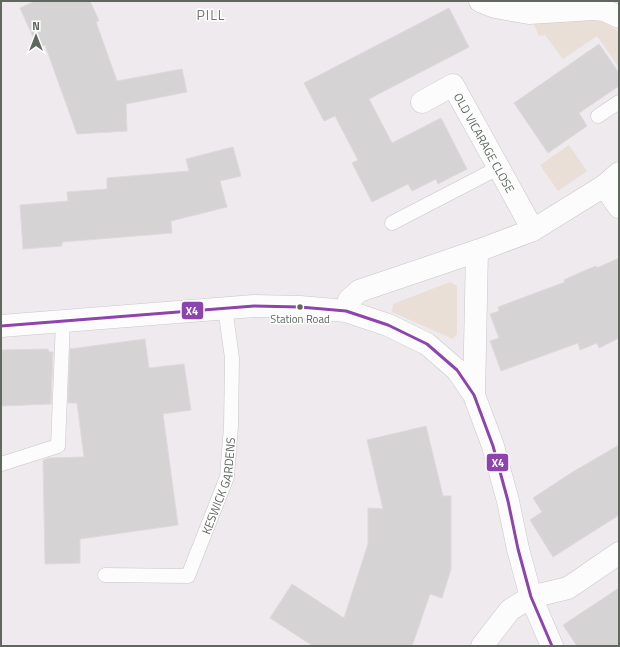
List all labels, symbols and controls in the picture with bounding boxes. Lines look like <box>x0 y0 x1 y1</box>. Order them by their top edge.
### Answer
district label: PILL <box>196 4 226 25</box>
north arrow <box>16 16 56 56</box>
text: N <box>32 18 40 34</box>
street label: OLD VICARAGE CLOSE <box>449 89 520 196</box>
line badge: X4 <box>181 301 204 320</box>
marker: Station Road <box>295 302 305 312</box>
text: X4 <box>186 303 198 319</box>
place label: Station Road <box>270 311 330 327</box>
street label: KESWICK GARDENS <box>196 437 240 537</box>
line badge: X4 <box>486 453 509 472</box>
text: X4 <box>492 455 504 471</box>

